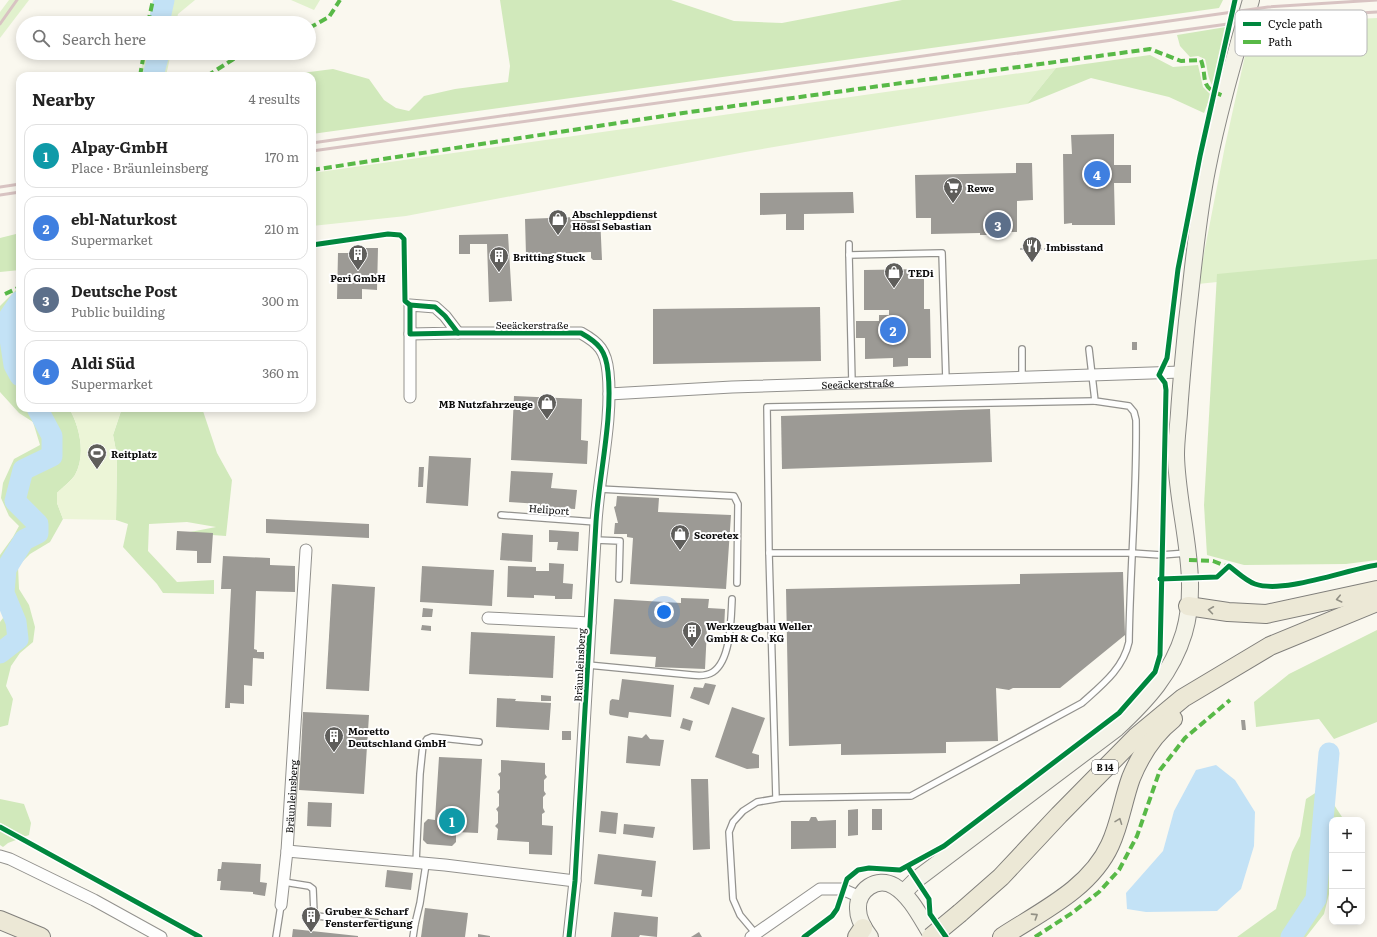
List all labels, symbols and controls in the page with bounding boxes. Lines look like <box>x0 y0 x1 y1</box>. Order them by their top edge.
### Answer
legend <box>1235 10 1367 56</box>
text: Cycle path <box>1268 15 1323 31</box>
search box <box>16 16 316 60</box>
icon: search <box>30 27 52 49</box>
text: Search here <box>62 27 146 50</box>
text: Path <box>1268 33 1292 49</box>
text: Nearby <box>32 86 95 111</box>
text: 4 results <box>249 89 300 108</box>
text: Alpay-GmbH <box>71 135 168 158</box>
text: 1 <box>43 147 49 166</box>
text: 170 m <box>265 147 299 166</box>
text: Place · Bräunleinsberg <box>71 158 208 177</box>
pin: 4 <box>1084 159 1110 189</box>
supermarket icon: Rewe <box>942 176 964 204</box>
place label: Rewe <box>967 180 995 195</box>
place label: Abschleppdienst Hössl Sebastian <box>572 206 658 233</box>
text: ebl-Naturkost <box>71 207 177 230</box>
shop icon: Abschleppdienst Hössl Sebastian <box>547 208 569 236</box>
pin: 3 <box>985 210 1011 240</box>
text: 2 <box>43 219 49 238</box>
text: 210 m <box>264 219 299 238</box>
text: Supermarket <box>71 230 153 249</box>
restaurant icon: Imbisstand <box>1021 235 1043 263</box>
place label: Imbisstand <box>1046 239 1104 254</box>
building icon: Peri GmbH <box>347 243 369 271</box>
building icon: Britting Stuck <box>488 245 510 273</box>
place label: Britting Stuck <box>513 249 586 264</box>
shop icon: TEDi <box>883 261 905 289</box>
place label: TEDi <box>908 265 934 280</box>
place label: Peri GmbH <box>330 270 386 285</box>
text: Deutsche Post <box>71 279 177 302</box>
text: 3 <box>42 291 50 310</box>
text: 300 m <box>262 291 299 310</box>
text: Public building <box>71 302 165 321</box>
pin: 2 <box>880 315 906 345</box>
street label: Seeäckerstraße <box>496 317 568 332</box>
text: Aldi Süd <box>71 351 135 374</box>
text: 4 <box>42 363 50 382</box>
text: 360 m <box>262 363 299 382</box>
text: Supermarket <box>71 374 153 393</box>
street label: Seeäckerstraße <box>821 374 894 392</box>
shop icon: MB Nutzfahrzeuge <box>536 392 558 420</box>
place label: MB Nutzfahrzeuge <box>439 396 533 411</box>
sports icon: Reitplatz <box>86 442 108 470</box>
place label: Reitplatz <box>111 446 158 461</box>
street label: Heliport <box>528 500 570 518</box>
shop icon: Scoretex <box>669 523 691 551</box>
place label: Scoretex <box>694 527 738 542</box>
one-way arrow <box>1336 594 1342 602</box>
your location <box>654 602 674 622</box>
one-way arrow <box>1208 606 1214 615</box>
place label: Werkzeugbau Weller GmbH & Co. KG <box>706 618 813 645</box>
building icon: Werkzeugbau Weller GmbH & Co. KG <box>681 620 703 648</box>
street label: Bräunleinsberg <box>570 627 588 702</box>
place label: Moretto Deutschland GmbH <box>348 723 446 750</box>
building icon: Moretto Deutschland GmbH <box>323 725 345 753</box>
street label: Bräunleinsberg <box>281 759 300 834</box>
road number: B 14 <box>1092 760 1118 774</box>
pin: 1 <box>439 806 465 836</box>
map controls <box>1329 817 1365 925</box>
button: + <box>1329 817 1365 853</box>
one-way arrow <box>1115 818 1123 825</box>
button: − <box>1329 853 1365 889</box>
button: locate <box>1329 889 1365 925</box>
place label: Gruber & Scharf Fensterfertigung <box>325 903 413 930</box>
building icon: Gruber & Scharf Fensterfertigung <box>300 905 322 933</box>
one-way arrow <box>1031 913 1038 921</box>

